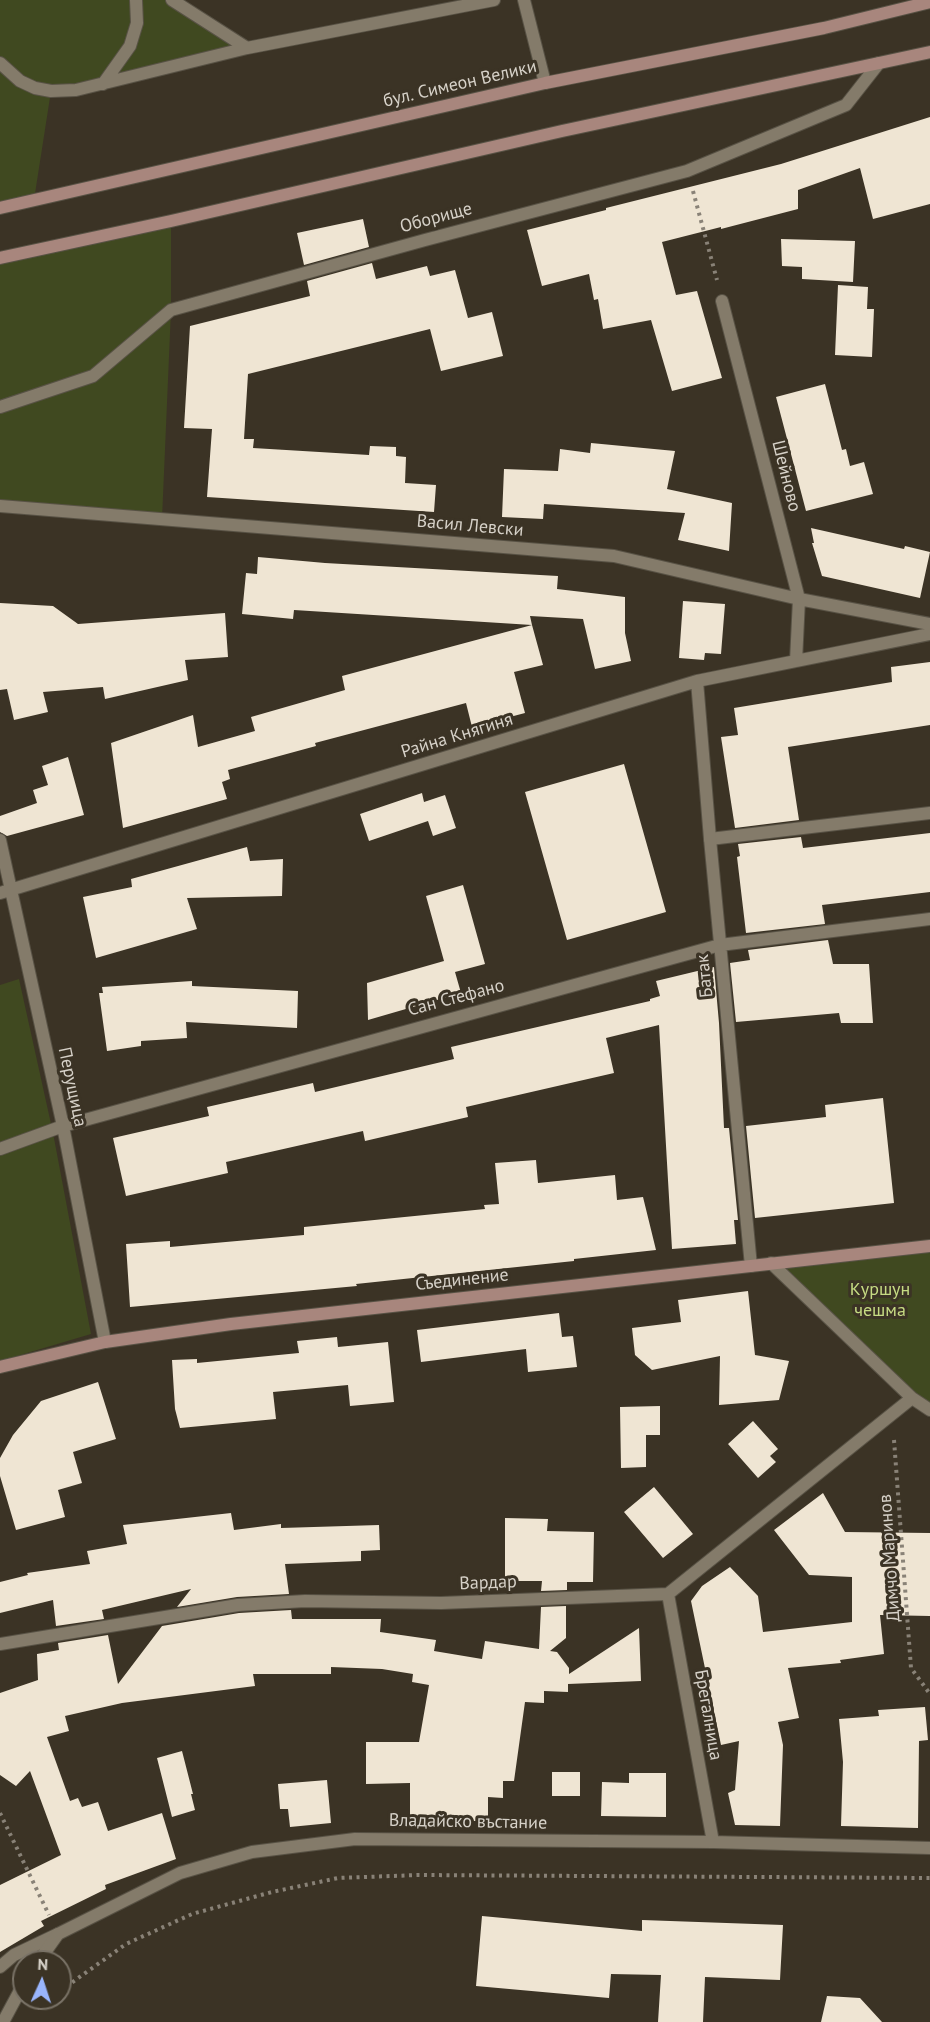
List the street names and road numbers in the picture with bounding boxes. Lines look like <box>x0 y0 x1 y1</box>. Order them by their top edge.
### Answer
street label: бул. Симеон Велики <box>381 56 539 112</box>
street label: Оборище <box>398 198 474 238</box>
street label: Шейново <box>767 438 805 514</box>
street label: Васил Левски <box>416 511 524 541</box>
street label: Райна Княгиня <box>399 709 515 763</box>
street label: Батак <box>692 953 718 999</box>
street label: Сан Стефано <box>405 975 507 1021</box>
street label: Перущица <box>53 1045 91 1129</box>
street label: Съединение <box>414 1264 510 1296</box>
street label: Димчо Маринов <box>875 1493 905 1623</box>
street label: Вардар <box>459 1571 517 1595</box>
street label: Брегалница <box>689 1668 727 1762</box>
street label: Владайско въстание <box>389 1810 547 1834</box>

